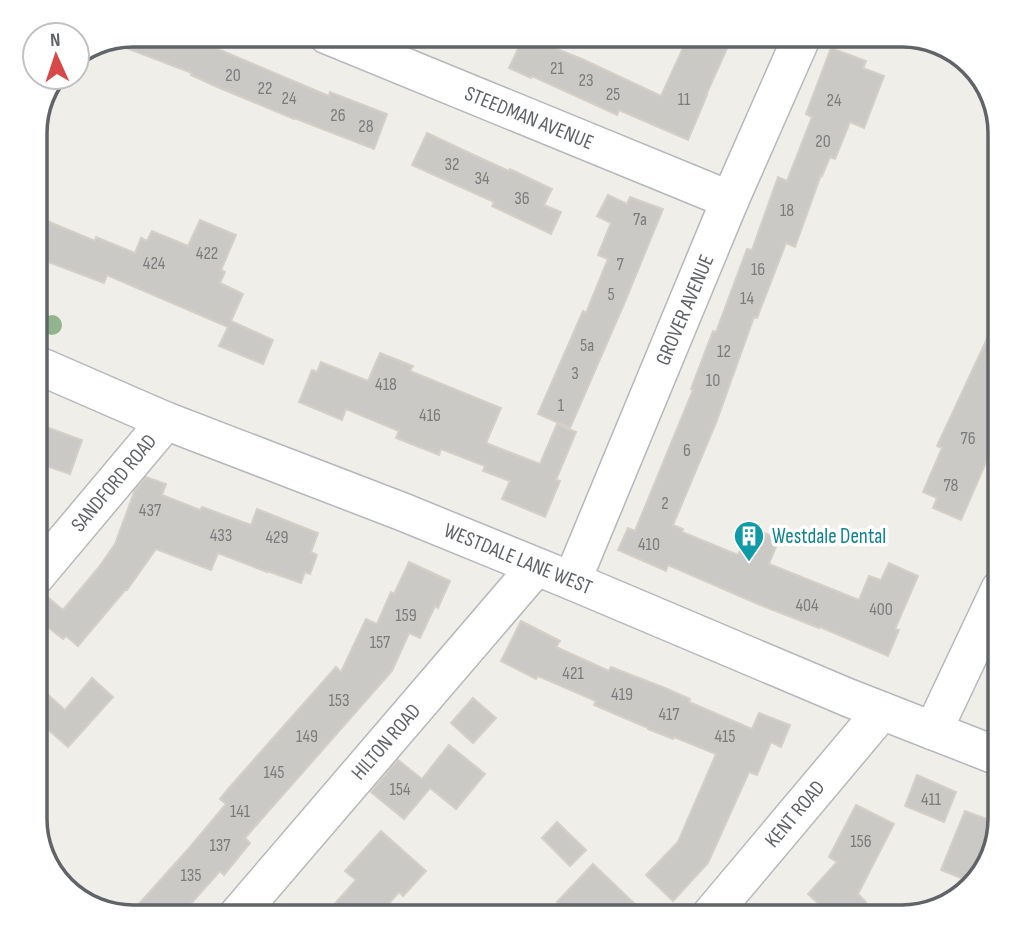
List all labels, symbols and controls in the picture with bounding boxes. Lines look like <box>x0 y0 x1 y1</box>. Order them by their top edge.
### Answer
north arrow <box>21 21 91 91</box>
text: N <box>50 29 61 52</box>
house number: 21 <box>550 58 565 79</box>
house number: 20 <box>225 65 241 86</box>
house number: 23 <box>579 70 594 91</box>
house number: 22 <box>258 78 272 99</box>
street label: STEEDMAN AVENUE <box>461 81 597 155</box>
house number: 25 <box>606 84 620 105</box>
house number: 24 <box>282 88 297 109</box>
house number: 11 <box>678 89 691 110</box>
house number: 24 <box>827 90 842 111</box>
house number: 26 <box>330 105 346 126</box>
house number: 28 <box>358 116 374 137</box>
house number: 20 <box>815 131 831 152</box>
house number: 32 <box>445 154 459 175</box>
house number: 34 <box>474 168 490 189</box>
house number: 36 <box>514 188 530 209</box>
house number: 18 <box>780 200 794 221</box>
house number: 7a <box>633 209 647 230</box>
house number: 422 <box>196 243 218 264</box>
street label: GROVER AVENUE <box>651 251 719 369</box>
house number: 424 <box>143 253 166 274</box>
house number: 7 <box>616 254 624 275</box>
house number: 16 <box>751 259 765 280</box>
house number: 5 <box>607 284 615 305</box>
house number: 14 <box>740 288 754 309</box>
house number: 5a <box>580 335 594 356</box>
house number: 12 <box>717 341 731 362</box>
house number: 3 <box>571 363 579 384</box>
house number: 10 <box>706 370 720 391</box>
house number: 418 <box>375 374 397 395</box>
house number: 1 <box>558 395 565 416</box>
house number: 416 <box>419 405 441 426</box>
house number: 76 <box>960 428 976 449</box>
street label: SANDFORD ROAD <box>66 429 162 537</box>
house number: 6 <box>683 440 691 461</box>
house number: 78 <box>943 475 959 496</box>
house number: 2 <box>661 493 669 514</box>
house number: 437 <box>139 500 162 521</box>
street label: WESTDALE LANE WEST <box>440 518 596 600</box>
building icon: Westdale Dental <box>732 519 766 563</box>
place label: Westdale Dental <box>772 524 886 549</box>
house number: 433 <box>210 525 232 546</box>
house number: 429 <box>265 527 289 548</box>
house number: 410 <box>638 534 660 555</box>
house number: 404 <box>795 595 819 616</box>
house number: 400 <box>869 599 893 620</box>
house number: 159 <box>395 605 417 626</box>
house number: 157 <box>370 632 391 653</box>
house number: 421 <box>562 663 584 684</box>
house number: 419 <box>611 684 633 705</box>
house number: 153 <box>328 690 350 711</box>
street label: HILTON ROAD <box>346 699 426 785</box>
house number: 417 <box>658 704 680 725</box>
house number: 149 <box>296 726 318 747</box>
house number: 415 <box>714 726 736 747</box>
house number: 145 <box>263 762 285 783</box>
street label: KENT ROAD <box>760 775 830 853</box>
house number: 154 <box>389 779 411 800</box>
house number: 411 <box>921 789 942 810</box>
house number: 141 <box>230 801 251 822</box>
house number: 156 <box>850 831 872 852</box>
house number: 137 <box>209 835 231 856</box>
house number: 135 <box>180 865 202 886</box>

